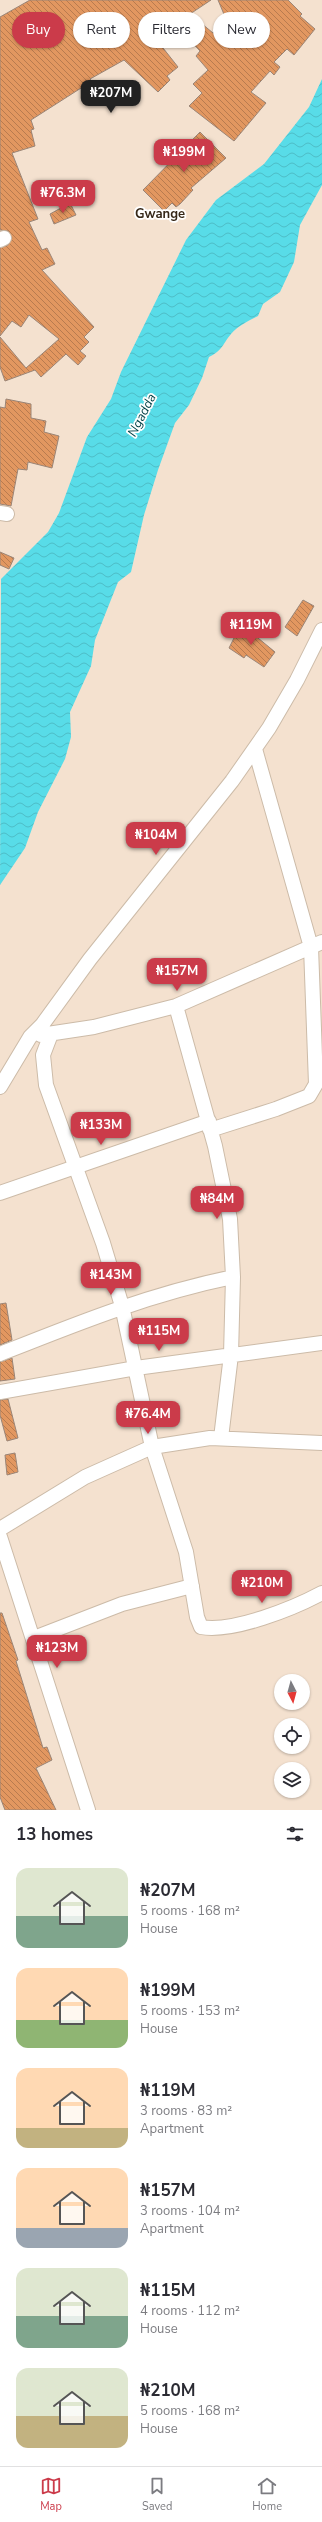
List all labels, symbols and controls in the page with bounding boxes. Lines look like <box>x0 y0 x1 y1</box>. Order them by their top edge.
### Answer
chip: Buy <box>12 12 65 48</box>
chip: Rent <box>73 12 130 48</box>
chip: Filters <box>138 12 205 48</box>
chip: New <box>213 12 270 48</box>
pin: ₦207M <box>83 80 139 114</box>
text: ₦207M <box>90 84 132 102</box>
pin: ₦199M <box>156 139 212 173</box>
text: ₦199M <box>163 143 205 161</box>
pin: ₦76.3M <box>30 180 96 214</box>
text: ₦76.3M <box>40 184 86 202</box>
district label: Gwange <box>135 205 185 223</box>
water label: Ngadda <box>124 390 161 440</box>
pin: ₦119M <box>223 612 279 646</box>
text: ₦119M <box>230 616 272 634</box>
pin: ₦104M <box>128 822 184 856</box>
text: ₦104M <box>135 826 177 844</box>
pin: ₦157M <box>149 958 205 992</box>
text: ₦157M <box>156 962 198 980</box>
pin: ₦133M <box>73 1112 129 1146</box>
text: ₦133M <box>80 1116 122 1134</box>
pin: ₦84M <box>193 1186 241 1220</box>
text: ₦84M <box>200 1190 234 1208</box>
pin: ₦143M <box>83 1262 139 1296</box>
text: ₦143M <box>90 1266 132 1284</box>
pin: ₦115M <box>131 1318 187 1352</box>
text: ₦115M <box>138 1322 180 1340</box>
pin: ₦76.4M <box>115 1401 181 1435</box>
text: ₦76.4M <box>125 1405 171 1423</box>
pin: ₦210M <box>234 1570 290 1604</box>
text: ₦210M <box>241 1574 283 1592</box>
pin: ₦123M <box>29 1635 85 1669</box>
text: ₦123M <box>36 1639 78 1657</box>
north arrow <box>274 1674 310 1710</box>
map controls <box>274 1674 310 1798</box>
button: locate <box>274 1718 310 1754</box>
button: layers <box>274 1762 310 1798</box>
text: 13 homes <box>16 1823 93 1846</box>
icon: filters <box>284 1823 306 1845</box>
text: ₦207M <box>140 1879 196 1902</box>
icon: home <box>48 1884 96 1932</box>
text: 5 rooms · 168 m² <box>140 1902 240 1920</box>
text: House <box>140 1920 178 1938</box>
text: ₦199M <box>140 1979 196 2002</box>
icon: home <box>48 1984 96 2032</box>
text: 5 rooms · 153 m² <box>140 2002 240 2020</box>
text: House <box>140 2020 178 2038</box>
text: ₦119M <box>140 2079 196 2102</box>
icon: home <box>48 2084 96 2132</box>
text: 3 rooms · 83 m² <box>140 2102 232 2120</box>
text: Apartment <box>140 2120 203 2138</box>
text: ₦157M <box>140 2179 196 2202</box>
icon: home <box>48 2184 96 2232</box>
text: 3 rooms · 104 m² <box>140 2202 240 2220</box>
text: Apartment <box>140 2220 203 2238</box>
text: ₦115M <box>140 2279 196 2302</box>
icon: home <box>48 2284 96 2332</box>
text: 4 rooms · 112 m² <box>140 2302 240 2320</box>
text: House <box>140 2320 178 2338</box>
text: ₦210M <box>140 2379 196 2402</box>
icon: home <box>48 2384 96 2432</box>
text: 5 rooms · 168 m² <box>140 2402 240 2420</box>
text: House <box>140 2420 178 2438</box>
tab: Map <box>40 2475 62 2514</box>
tab: Saved <box>142 2475 172 2514</box>
tab: Home <box>252 2475 282 2514</box>

